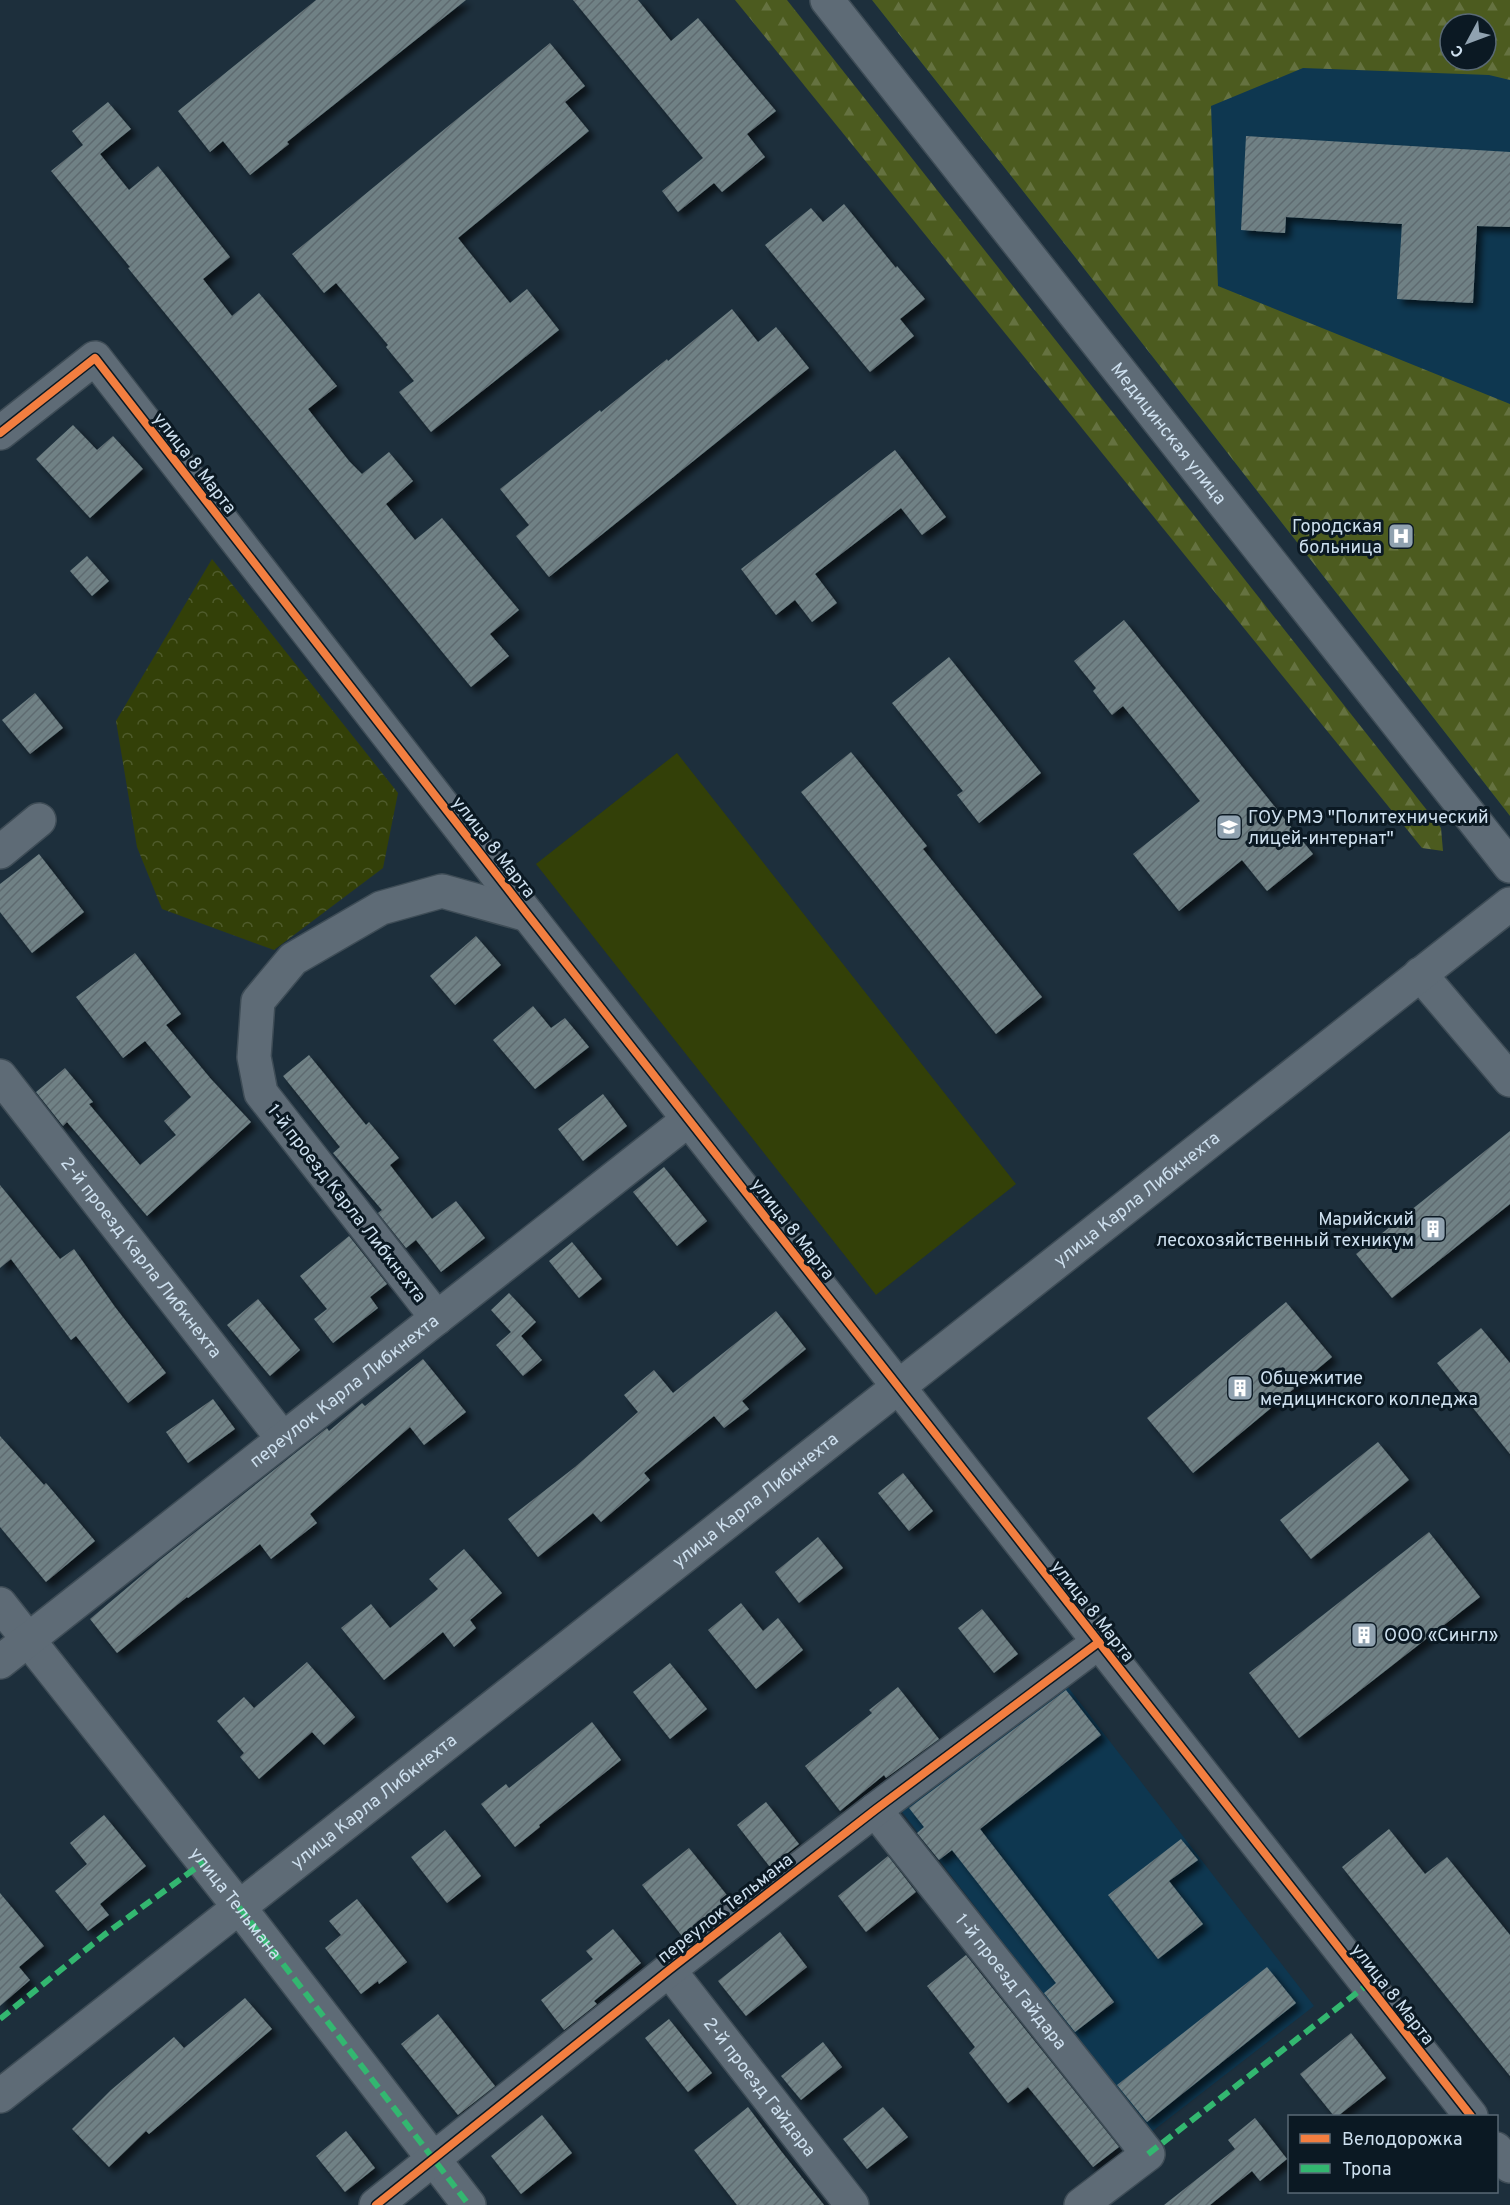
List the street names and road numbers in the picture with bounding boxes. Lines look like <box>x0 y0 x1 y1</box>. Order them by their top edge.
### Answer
street label: Медицинская улица <box>1105 359 1231 510</box>
street label: улица 8 Марта <box>147 408 241 519</box>
street label: улица 8 Марта <box>446 792 540 903</box>
street label: 1-й проезд Карла Либкнехта <box>261 1100 430 1308</box>
street label: улица Карла Либкнехта <box>1050 1127 1225 1273</box>
street label: 2-й проезд Карла Либкнехта <box>55 1153 226 1364</box>
street label: улица 8 Марта <box>745 1174 839 1285</box>
street label: переулок Карла Либкнехта <box>246 1310 444 1474</box>
street label: улица Карла Либкнехта <box>668 1428 844 1574</box>
street label: улица 8 Марта <box>1045 1556 1139 1667</box>
street label: улица Карла Либкнехта <box>287 1730 462 1875</box>
street label: улица Тельмана <box>183 1843 286 1965</box>
street label: переулок Тельмана <box>653 1849 798 1969</box>
street label: 1-й проезд Гайдара <box>949 1910 1071 2055</box>
street label: улица 8 Марта <box>1345 1939 1439 2050</box>
street label: 2-й проезд Гайдара <box>697 2013 820 2162</box>

